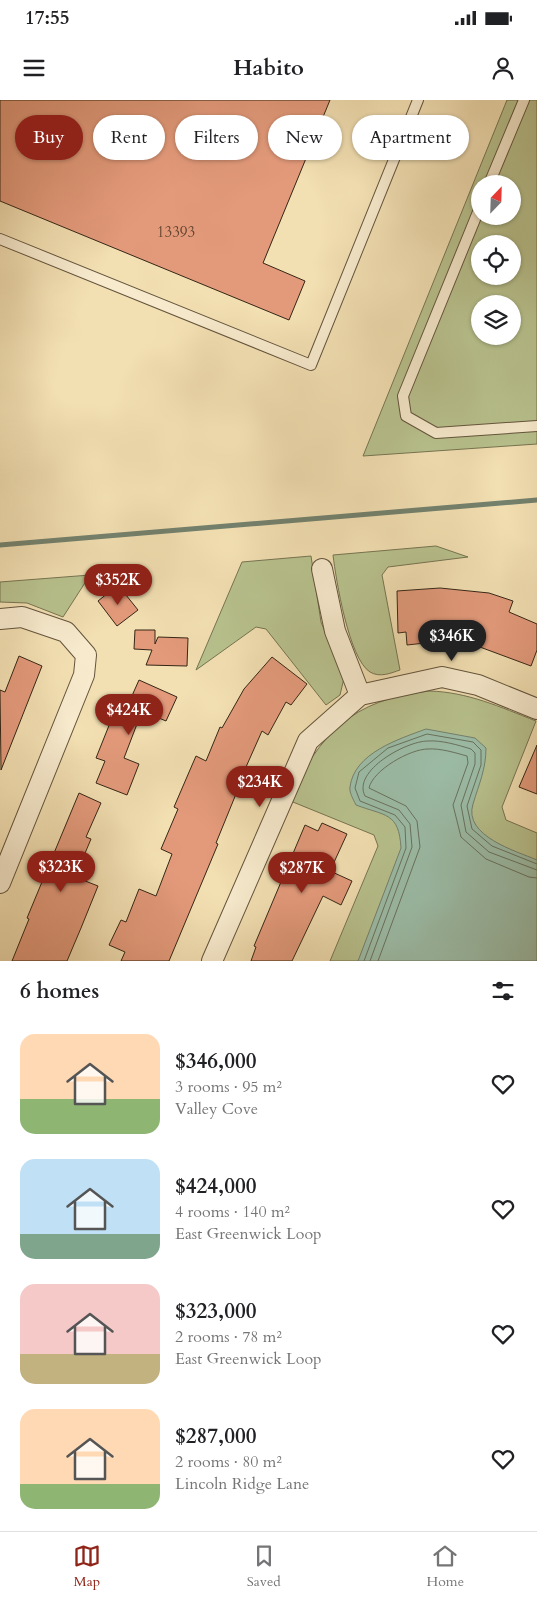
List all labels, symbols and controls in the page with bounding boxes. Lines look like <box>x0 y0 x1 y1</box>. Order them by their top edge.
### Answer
text: 17:55 <box>25 5 69 31</box>
text: Habito <box>233 53 304 83</box>
icon: menu <box>20 54 48 82</box>
icon: person <box>489 54 517 82</box>
chip: Buy <box>15 115 83 160</box>
chip: Rent <box>93 115 165 160</box>
chip: Filters <box>175 115 258 160</box>
chip: New <box>268 115 342 160</box>
chip: Apartment <box>352 115 469 160</box>
north arrow <box>471 175 521 225</box>
map controls <box>471 175 521 345</box>
house number: 13393 <box>157 222 195 242</box>
button: locate <box>471 235 521 285</box>
button: layers <box>471 295 521 345</box>
pin: $352K <box>83 564 153 606</box>
text: $352K <box>95 569 141 591</box>
pin: $346K <box>417 620 487 662</box>
text: $346K <box>429 625 475 647</box>
pin: $424K <box>94 694 164 736</box>
text: $424K <box>106 699 152 721</box>
pin: $234K <box>225 766 295 808</box>
text: $234K <box>237 771 283 793</box>
pin: $323K <box>26 850 96 893</box>
pin: $287K <box>267 852 337 894</box>
text: $323K <box>38 856 84 878</box>
text: $287K <box>279 857 325 879</box>
text: 6 homes <box>20 977 99 1006</box>
icon: filters <box>489 977 517 1005</box>
text: $346,000 <box>175 1047 256 1076</box>
icon: home <box>60 1054 120 1114</box>
icon: heart <box>489 1070 517 1098</box>
text: 3 rooms · 95 m² <box>175 1076 282 1098</box>
text: Valley Cove <box>175 1098 258 1120</box>
text: $424,000 <box>175 1172 256 1201</box>
icon: home <box>60 1179 120 1239</box>
icon: heart <box>489 1195 517 1223</box>
text: 4 rooms · 140 m² <box>175 1201 290 1223</box>
text: East Greenwick Loop <box>175 1223 322 1245</box>
text: $323,000 <box>175 1297 256 1326</box>
icon: home <box>60 1304 120 1364</box>
icon: heart <box>489 1320 517 1348</box>
text: 2 rooms · 78 m² <box>175 1326 282 1348</box>
text: East Greenwick Loop <box>175 1348 322 1370</box>
text: $287,000 <box>175 1422 256 1451</box>
icon: home <box>60 1429 120 1489</box>
icon: heart <box>489 1445 517 1473</box>
text: 2 rooms · 80 m² <box>175 1451 282 1473</box>
text: Lincoln Ridge Lane <box>175 1473 309 1495</box>
tab: Map <box>73 1542 101 1591</box>
tab: Saved <box>247 1542 281 1591</box>
tab: Home <box>427 1542 464 1591</box>

